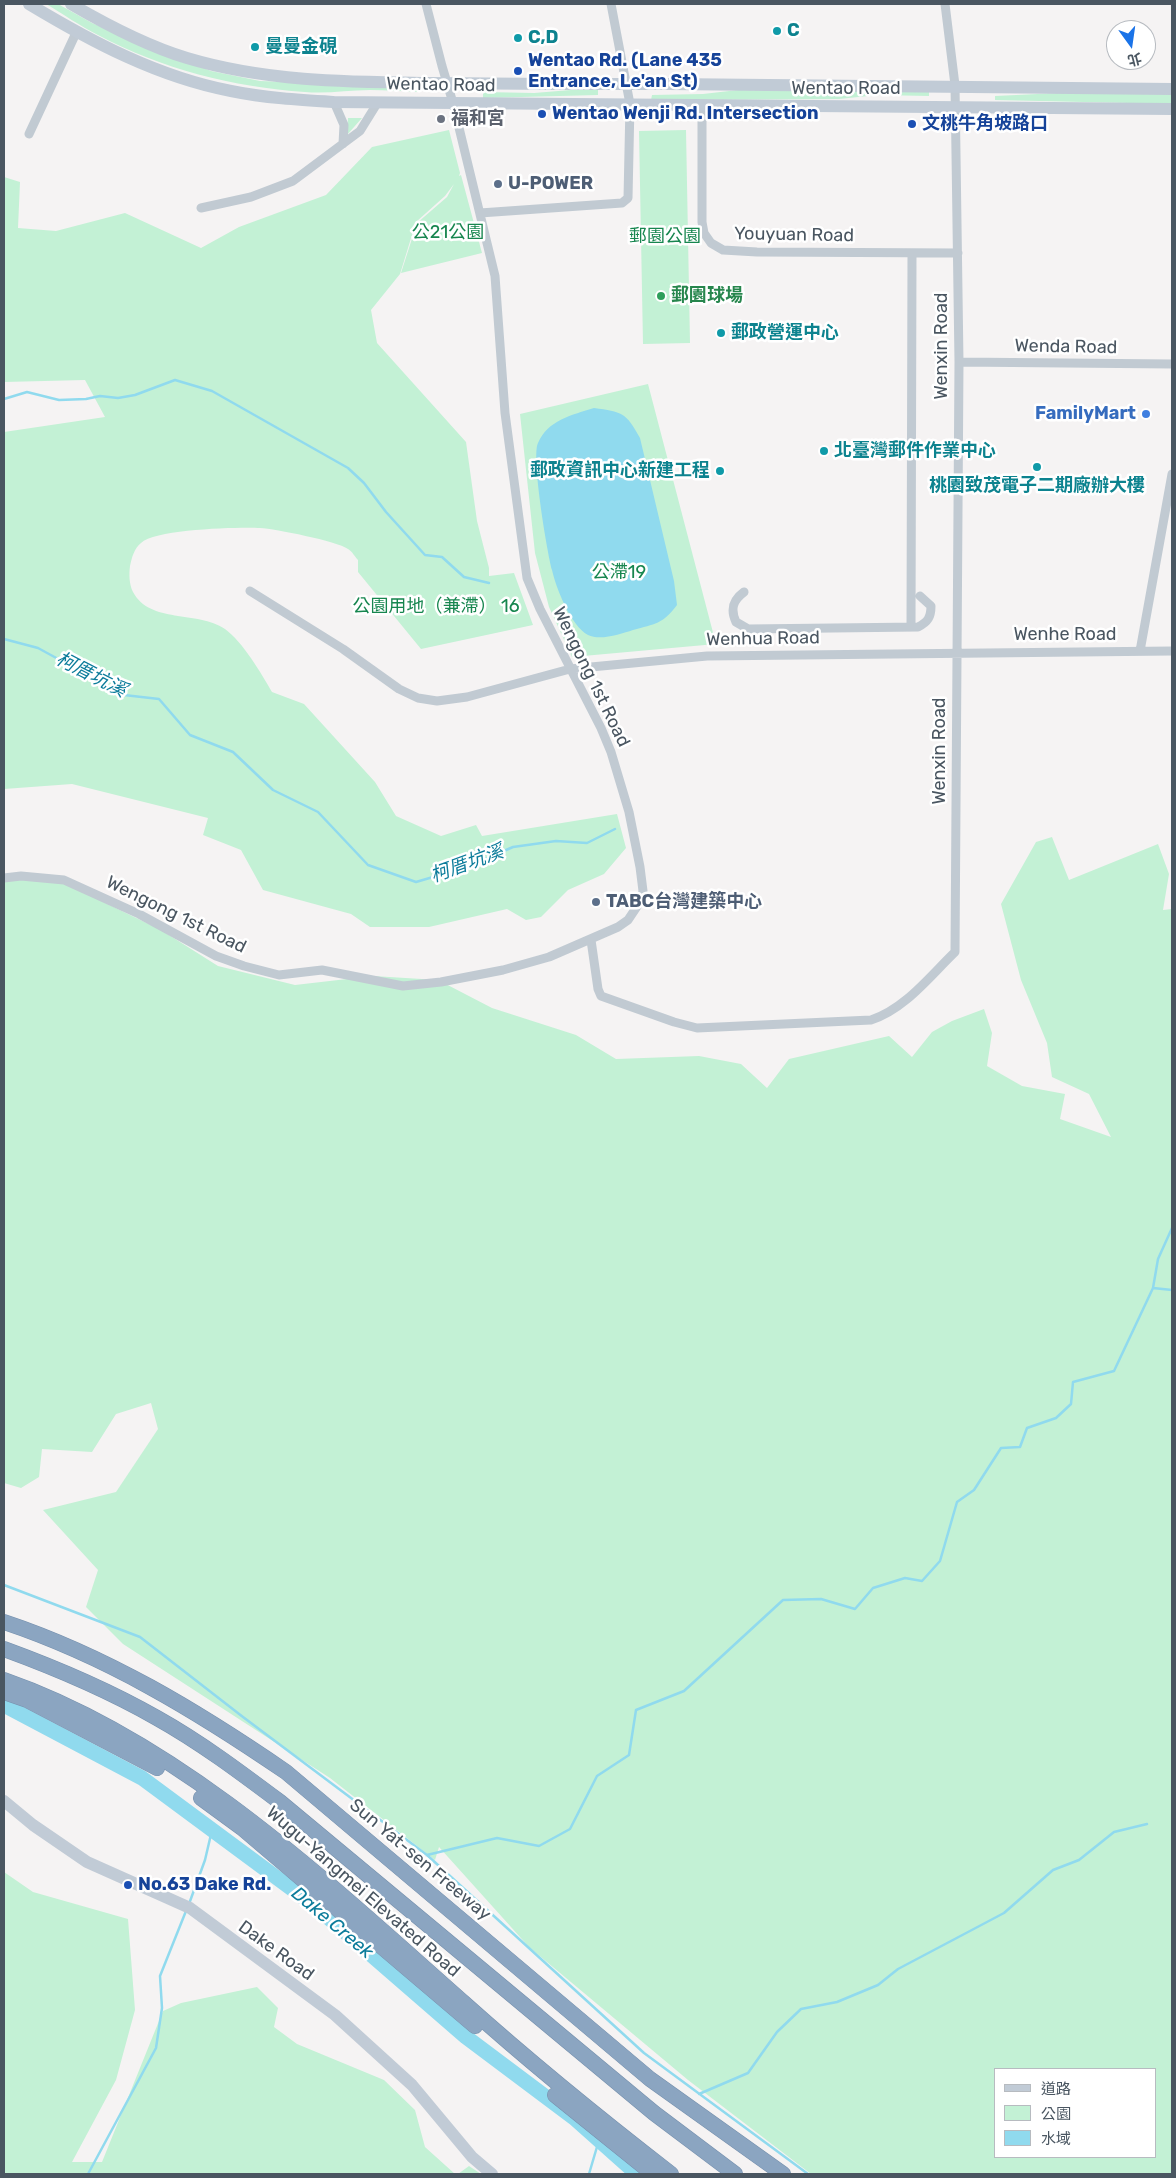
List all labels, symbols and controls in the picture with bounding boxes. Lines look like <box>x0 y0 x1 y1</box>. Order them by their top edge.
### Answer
place label: C <box>787 20 800 42</box>
north arrow <box>1106 20 1156 70</box>
marker: C <box>771 25 783 37</box>
place label: C,D <box>528 27 558 49</box>
marker: C,D <box>512 32 524 44</box>
place label: 曼曼金硯 <box>265 36 337 58</box>
marker: 曼曼金硯 <box>249 41 261 53</box>
text: 北 <box>1126 49 1143 69</box>
place label: Wentao Rd. (Lane 435 Entrance, Le'an St) <box>528 50 722 92</box>
marker: Wentao Rd. (Lane 435 Entrance, Le'an St) <box>512 65 524 77</box>
street label: Wentao Road <box>386 73 496 97</box>
street label: Wentao Road <box>791 78 901 100</box>
place label: Wentao Wenji Rd. Intersection <box>552 103 819 125</box>
place label: 福和宮 <box>451 108 505 130</box>
marker: Wentao Wenji Rd. Intersection <box>536 108 548 120</box>
marker: 福和宮 <box>435 113 447 125</box>
place label: 文桃牛角坡路口 <box>922 113 1048 135</box>
marker: 文桃牛角坡路口 <box>906 118 918 130</box>
place label: U-POWER <box>508 173 593 195</box>
marker: U-POWER <box>492 178 504 190</box>
park label: 公21公園 <box>412 222 484 244</box>
street label: Youyuan Road <box>734 223 854 247</box>
park label: 郵園公園 <box>629 226 701 248</box>
place label: 郵園球場 <box>671 285 743 307</box>
marker: 郵園球場 <box>655 290 667 302</box>
street label: Wenxin Road <box>931 292 953 400</box>
place label: 郵政營運中心 <box>731 322 839 344</box>
marker: 郵政營運中心 <box>715 327 727 339</box>
street label: Wenda Road <box>1014 335 1118 359</box>
place label: FamilyMart <box>1035 403 1136 425</box>
marker: FamilyMart <box>1140 408 1152 420</box>
place label: 北臺灣郵件作業中心 <box>834 440 996 462</box>
marker: 北臺灣郵件作業中心 <box>818 445 830 457</box>
place label: 郵政資訊中心新建工程 <box>530 460 710 482</box>
marker: 桃園致茂電子二期廠辦大樓 <box>1031 461 1043 473</box>
marker: 郵政資訊中心新建工程 <box>714 465 726 477</box>
place label: 桃園致茂電子二期廠辦大樓 <box>929 475 1145 497</box>
park label: 公滯19 <box>592 562 646 584</box>
park label: 公園用地（兼滯） 16 <box>353 596 519 618</box>
street label: Wengong 1st Road <box>548 603 634 751</box>
street label: Wenhe Road <box>1013 624 1117 646</box>
street label: Wenhua Road <box>706 627 820 651</box>
water label: 柯厝坑溪 <box>52 648 130 702</box>
street label: Wenxin Road <box>929 697 951 805</box>
water label: 柯厝坑溪 <box>427 840 507 888</box>
street label: Wengong 1st Road <box>102 872 250 958</box>
place label: TABC台灣建築中心 <box>606 891 762 913</box>
marker: TABC台灣建築中心 <box>590 896 602 908</box>
street label: Sun Yat-sen Freeway <box>345 1795 495 1925</box>
street label: Wugu-Yangmei Elevated Road <box>262 1802 464 1982</box>
place label: No.63 Dake Rd. <box>138 1874 271 1896</box>
marker: No.63 Dake Rd. <box>122 1879 134 1891</box>
water label: Dake Creek <box>286 1882 378 1964</box>
street label: Dake Road <box>234 1916 318 1986</box>
legend <box>994 2068 1156 2158</box>
text: 道路 <box>1041 2080 1071 2098</box>
text: 公園 <box>1041 2105 1071 2123</box>
text: 水域 <box>1041 2130 1071 2148</box>

